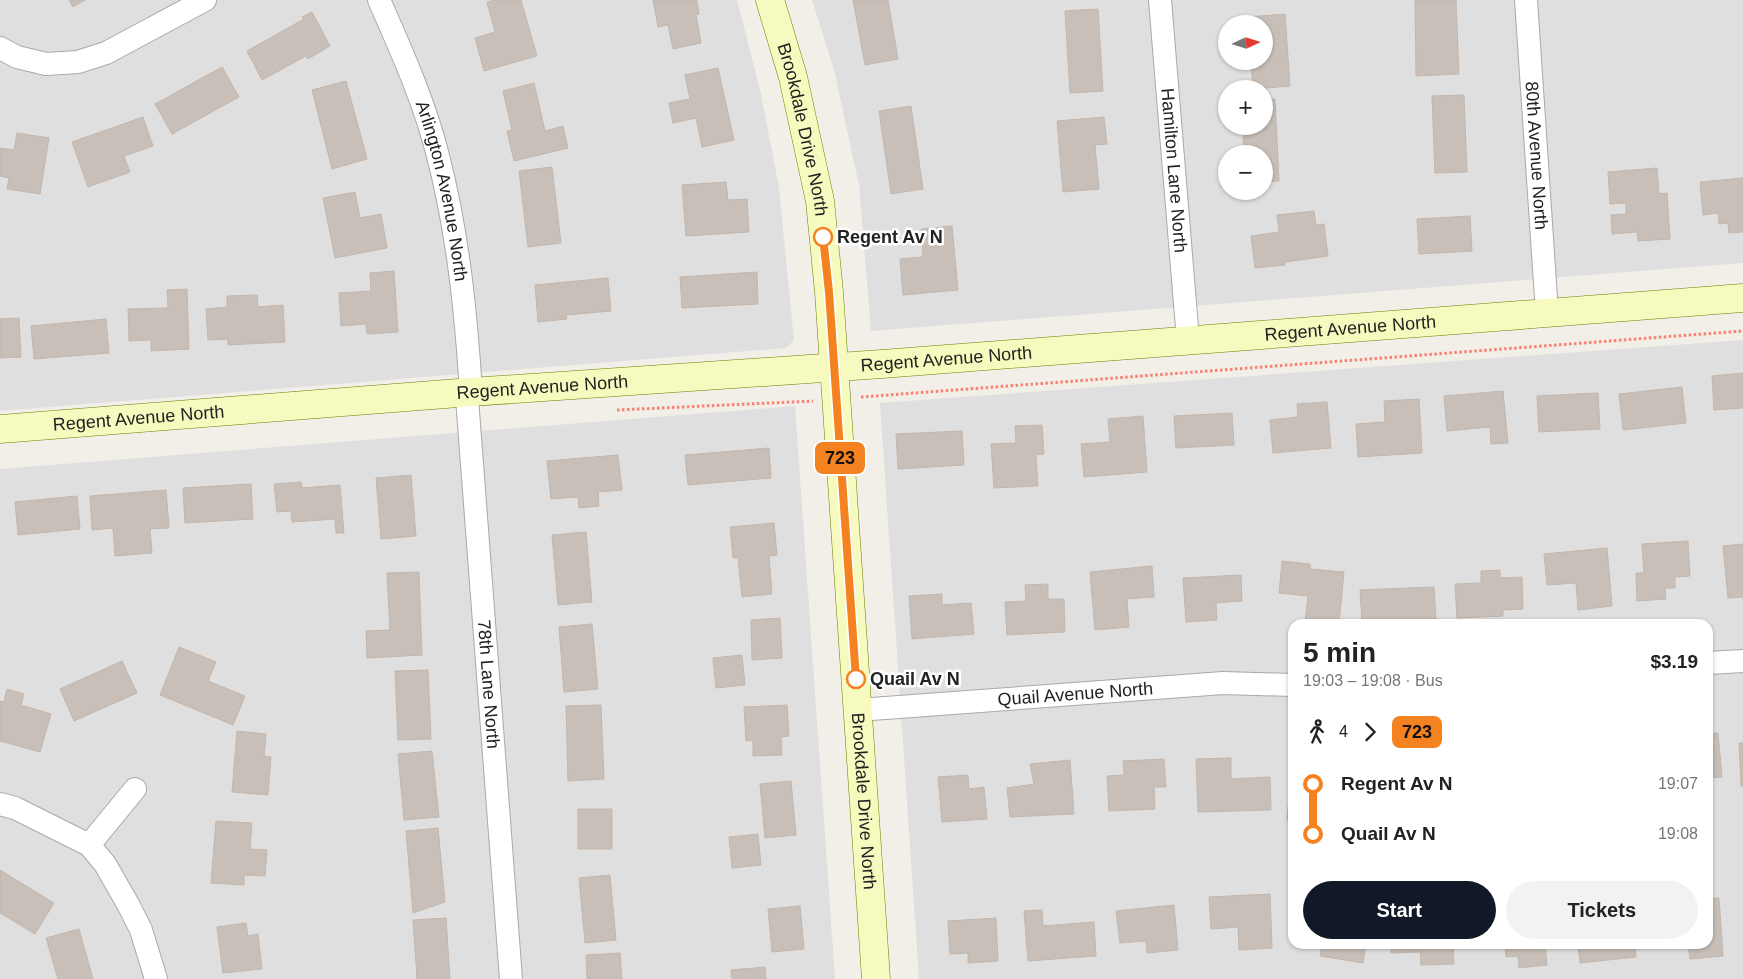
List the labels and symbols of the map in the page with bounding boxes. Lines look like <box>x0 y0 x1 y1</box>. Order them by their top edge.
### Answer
north arrow <box>1218 15 1272 70</box>
street label: Brookdale Drive North <box>773 41 831 217</box>
street label: 80th Avenue North <box>1521 81 1551 231</box>
street label: Hamilton Lane North <box>1157 87 1191 254</box>
street label: Arlington Avenue North <box>412 98 471 283</box>
marker: Regent Av N <box>813 227 833 247</box>
place label: Regent Av N <box>837 227 943 247</box>
street label: Regent Avenue North <box>1264 312 1437 345</box>
street label: Regent Avenue North <box>860 343 1033 375</box>
street label: Regent Avenue North <box>456 371 629 403</box>
street label: Regent Avenue North <box>52 401 225 435</box>
line badge: 723 <box>811 442 869 474</box>
street label: 78th Lane North <box>474 619 504 749</box>
marker: Quail Av N <box>846 669 866 689</box>
place label: Quail Av N <box>870 669 960 689</box>
street label: Quail Avenue North <box>997 678 1154 710</box>
street label: Brookdale Drive North <box>848 712 880 890</box>

